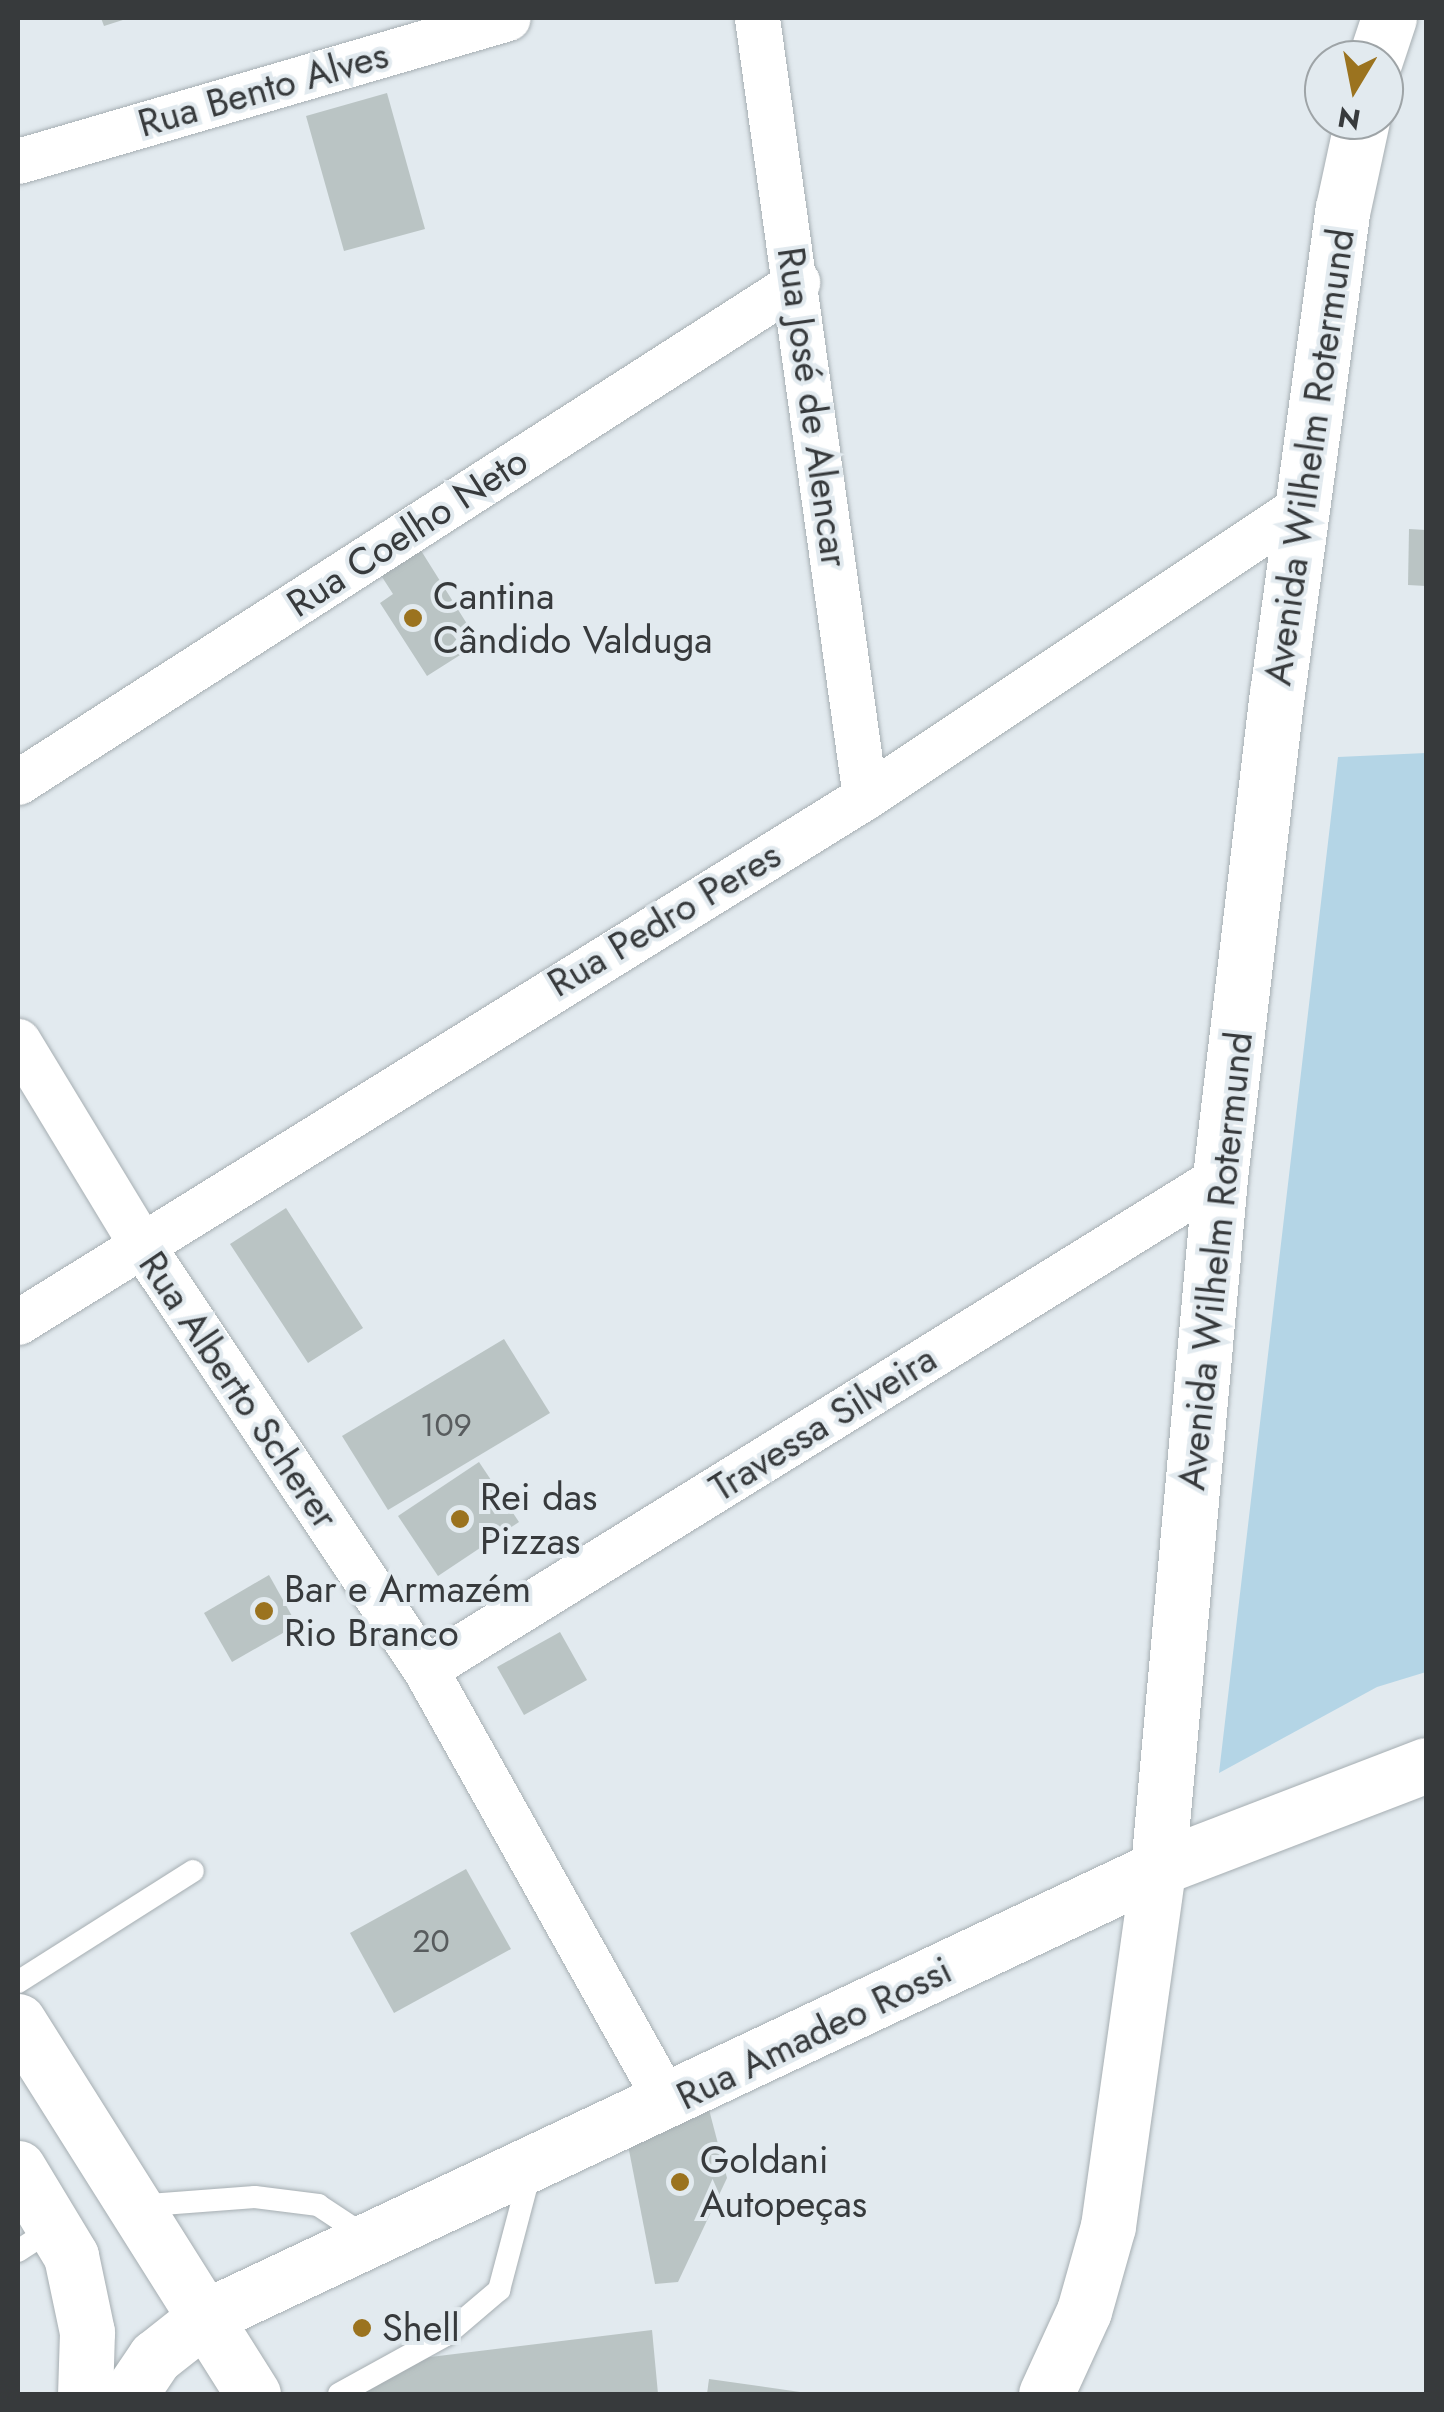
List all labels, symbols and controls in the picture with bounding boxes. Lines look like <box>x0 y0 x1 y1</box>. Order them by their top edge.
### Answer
street label: Rua Bento Alves <box>133 32 393 146</box>
north arrow <box>1304 40 1404 140</box>
text: N <box>1335 96 1364 140</box>
street label: Avenida Wilhelm Rotermund <box>1254 226 1364 688</box>
street label: Rua José de Alencar <box>768 244 858 570</box>
street label: Rua Coelho Neto <box>278 437 536 627</box>
place label: Cantina Cândido Valduga <box>433 573 713 662</box>
marker: Cantina Cândido Valduga <box>402 607 424 629</box>
street label: Rua Pedro Peres <box>540 832 788 1006</box>
street label: Avenida Wilhelm Rotermund <box>1168 1030 1262 1492</box>
street label: Rua Alberto Scherer <box>130 1243 348 1537</box>
street label: Travessa Silveira <box>701 1335 945 1511</box>
house number: 109 <box>420 1406 472 1444</box>
place label: Rei das Pizzas <box>480 1474 597 1564</box>
marker: Rei das Pizzas <box>449 1508 471 1530</box>
place label: Bar e Armazém Rio Branco <box>284 1566 531 1656</box>
marker: Bar e Armazém Rio Branco <box>253 1600 275 1622</box>
house number: 20 <box>412 1922 450 1960</box>
street label: Rua Amadeo Rossi <box>669 1947 959 2119</box>
place label: Goldani Autopeças <box>700 2137 867 2226</box>
marker: Goldani Autopeças <box>669 2171 691 2193</box>
place label: Shell <box>382 2305 460 2351</box>
marker: Shell <box>351 2317 373 2339</box>

